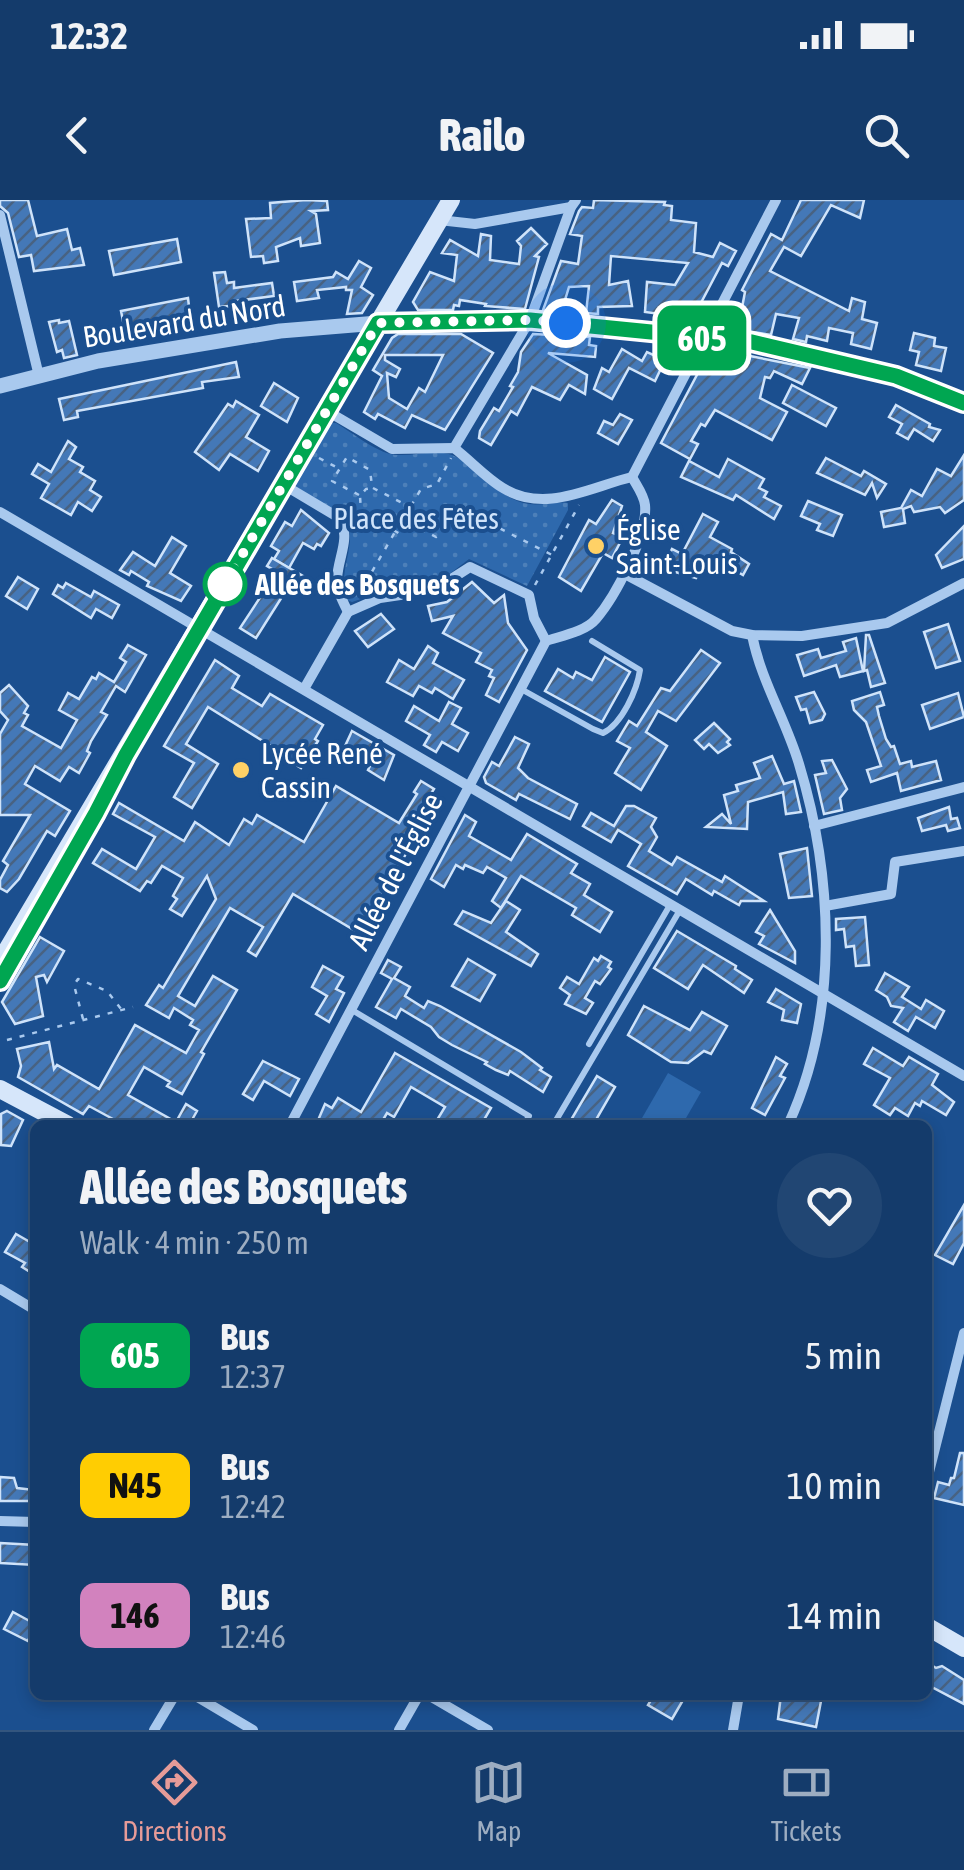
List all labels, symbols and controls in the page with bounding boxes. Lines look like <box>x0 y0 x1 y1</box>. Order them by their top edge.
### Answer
text: 12:32 <box>50 14 128 57</box>
icon: back <box>50 108 105 163</box>
icon: search <box>859 108 914 163</box>
text: Railo <box>439 109 525 161</box>
street label: Boulevard du Nord <box>80 288 288 354</box>
your location <box>541 298 591 348</box>
line badge: 605 <box>644 306 760 370</box>
text: 605 <box>677 318 727 358</box>
park label: Place des Fêtes <box>333 501 499 535</box>
place label: Église Saint-Louis <box>616 512 738 580</box>
marker: Église Saint-Louis <box>585 535 607 557</box>
marker: Allée des Bosquets <box>204 563 246 605</box>
place label: Allée des Bosquets <box>254 567 460 601</box>
place label: Lycée René Cassin <box>261 736 383 804</box>
marker: Lycée René Cassin <box>230 759 252 781</box>
street label: Allée de l'Église <box>341 787 449 955</box>
button: heart <box>777 1153 882 1258</box>
text: Allée des Bosquets <box>80 1159 407 1214</box>
text: Walk · 4 min · 250 m <box>80 1224 309 1261</box>
text: Bus <box>220 1315 270 1358</box>
text: 5 min <box>804 1334 882 1377</box>
text: 605 <box>110 1335 160 1375</box>
text: 12:37 <box>220 1358 286 1395</box>
text: Bus <box>220 1445 270 1488</box>
text: 10 min <box>787 1464 882 1507</box>
text: N45 <box>108 1465 162 1505</box>
text: 12:42 <box>220 1488 286 1525</box>
text: Bus <box>220 1575 270 1618</box>
text: 14 min <box>787 1594 882 1637</box>
text: 146 <box>110 1595 160 1635</box>
text: 12:46 <box>220 1618 286 1655</box>
tab: Directions <box>122 1755 227 1847</box>
tab: Map <box>471 1755 526 1847</box>
tab: Tickets <box>771 1755 842 1847</box>

